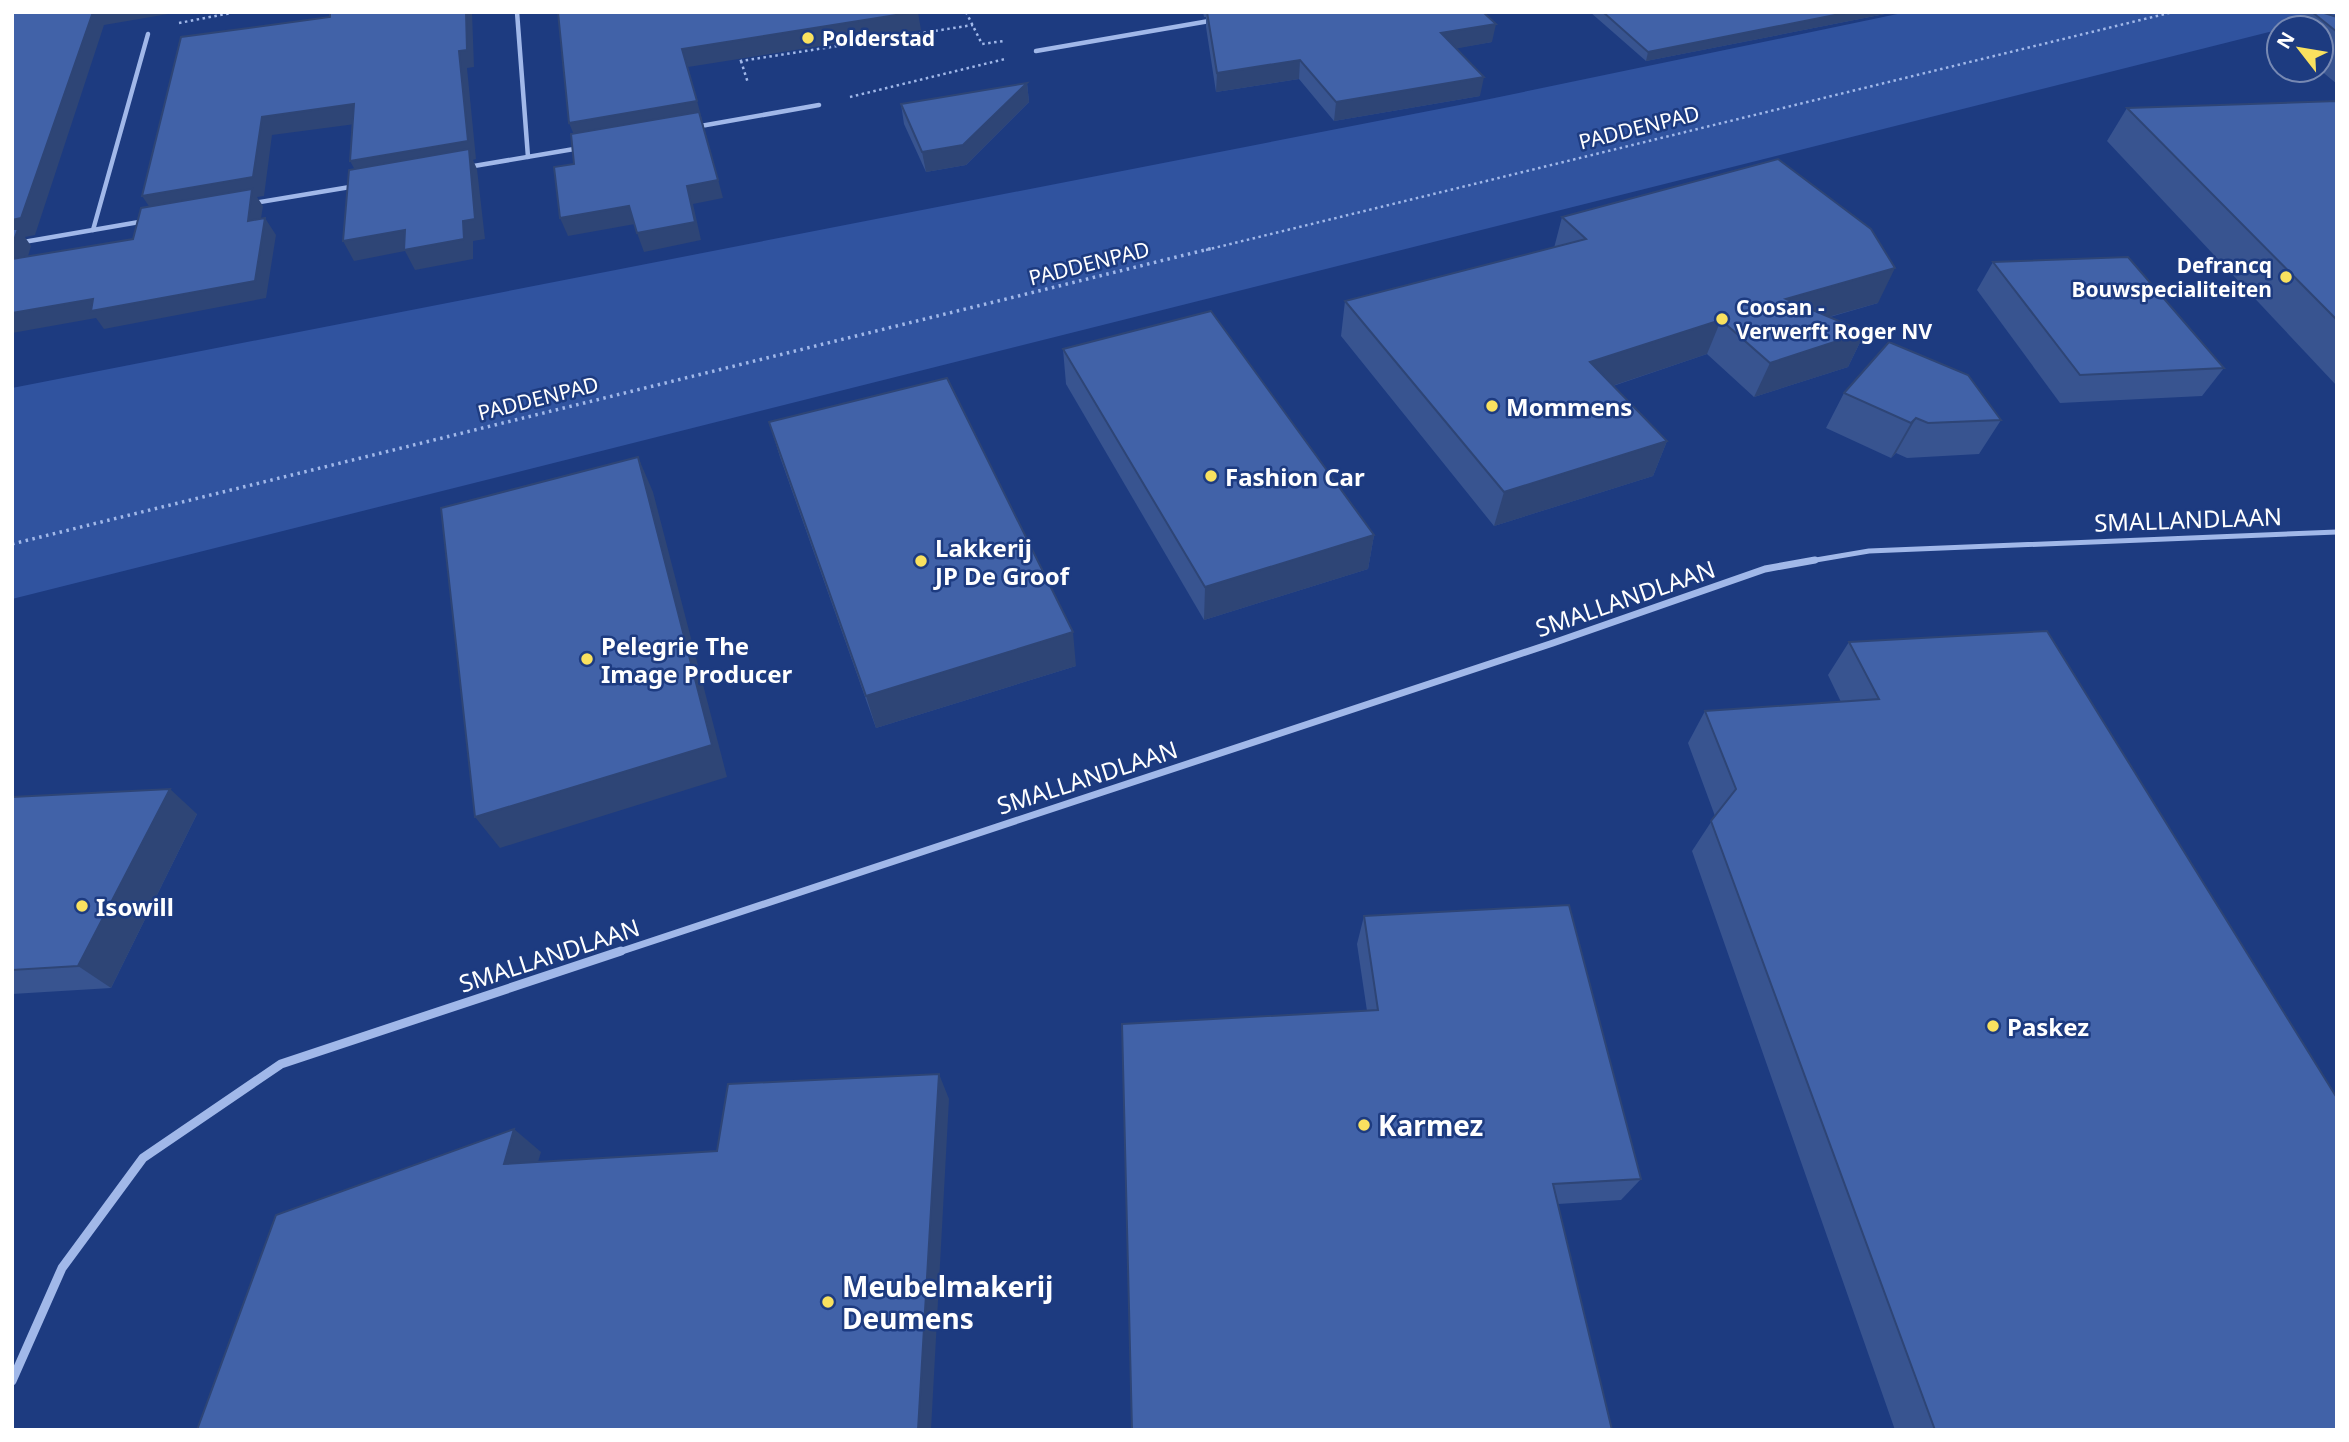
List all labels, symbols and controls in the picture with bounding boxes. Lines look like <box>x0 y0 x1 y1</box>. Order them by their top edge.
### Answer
north arrow <box>2265 14 2335 84</box>
place label: Polderstad <box>822 24 935 52</box>
text: N <box>2270 27 2301 54</box>
marker: Polderstad <box>800 30 816 46</box>
street label: PADDENPAD <box>1576 98 1702 156</box>
street label: PADDENPAD <box>1026 234 1152 292</box>
place label: Defrancq Bouwspecialiteiten <box>2071 251 2272 303</box>
marker: Defrancq Bouwspecialiteiten <box>2278 269 2294 285</box>
place label: Coosan - Verwerft Roger NV <box>1736 293 1932 345</box>
marker: Coosan - Verwerft Roger NV <box>1714 311 1730 327</box>
street label: PADDENPAD <box>475 369 601 427</box>
place label: Mommens <box>1506 390 1632 423</box>
marker: Mommens <box>1484 398 1500 414</box>
place label: Fashion Car <box>1225 460 1365 493</box>
marker: Fashion Car <box>1203 468 1219 484</box>
street label: SMALLANDLAAN <box>2093 499 2283 539</box>
place label: Lakkerij JP De Groof <box>933 531 1071 592</box>
street label: SMALLANDLAAN <box>1531 552 1719 644</box>
marker: Lakkerij JP De Groof <box>913 553 929 569</box>
place label: Pelegrie The Image Producer <box>601 629 792 690</box>
marker: Pelegrie The Image Producer <box>579 651 595 667</box>
street label: SMALLANDLAAN <box>992 732 1182 822</box>
place label: Isowill <box>96 890 174 923</box>
marker: Isowill <box>74 898 90 914</box>
street label: SMALLANDLAAN <box>454 910 644 1000</box>
place label: Paskez <box>2007 1010 2089 1043</box>
marker: Paskez <box>1985 1018 2001 1034</box>
place label: Karmez <box>1378 1106 1483 1144</box>
marker: Karmez <box>1356 1117 1372 1133</box>
place label: Meubelmakerij Deumens <box>842 1267 1053 1337</box>
marker: Meubelmakerij Deumens <box>820 1294 836 1310</box>

